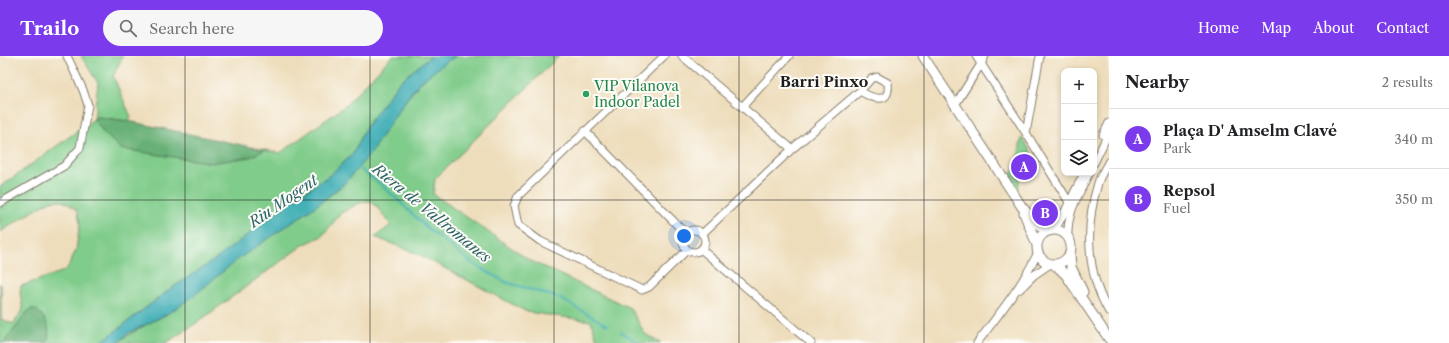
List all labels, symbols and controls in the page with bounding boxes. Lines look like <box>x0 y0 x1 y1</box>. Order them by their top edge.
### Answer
search box <box>103 10 383 46</box>
text: Trailo <box>20 17 79 40</box>
icon: search <box>117 17 139 39</box>
text: Search here <box>149 19 234 38</box>
text: Home <box>1198 19 1239 37</box>
text: Map <box>1261 19 1291 37</box>
text: About <box>1313 19 1354 37</box>
text: Contact <box>1376 19 1429 37</box>
map controls <box>1061 68 1097 176</box>
button: + <box>1061 68 1097 104</box>
district label: Barri Pinxo <box>780 72 868 91</box>
text: Nearby <box>1125 72 1189 92</box>
text: 2 results <box>1382 74 1433 90</box>
place label: VIP Vilanova Indoor Padel <box>593 77 680 111</box>
marker: VIP Vilanova Indoor Padel <box>581 89 591 99</box>
button: − <box>1061 104 1097 140</box>
text: Plaça D' Amselm Clavé <box>1163 121 1337 140</box>
text: A <box>1133 131 1143 147</box>
text: 340 m <box>1395 131 1433 147</box>
button: layers <box>1061 140 1097 176</box>
text: Park <box>1163 140 1191 156</box>
pin: A <box>1011 152 1037 182</box>
water label: Riera de Vallromanes <box>368 159 495 267</box>
water label: Riu Mogent <box>244 170 322 232</box>
text: Repsol <box>1163 181 1215 200</box>
text: B <box>1133 191 1143 207</box>
text: 350 m <box>1395 191 1433 207</box>
pin: B <box>1032 198 1058 228</box>
text: Fuel <box>1163 200 1191 216</box>
your location <box>674 226 694 246</box>

